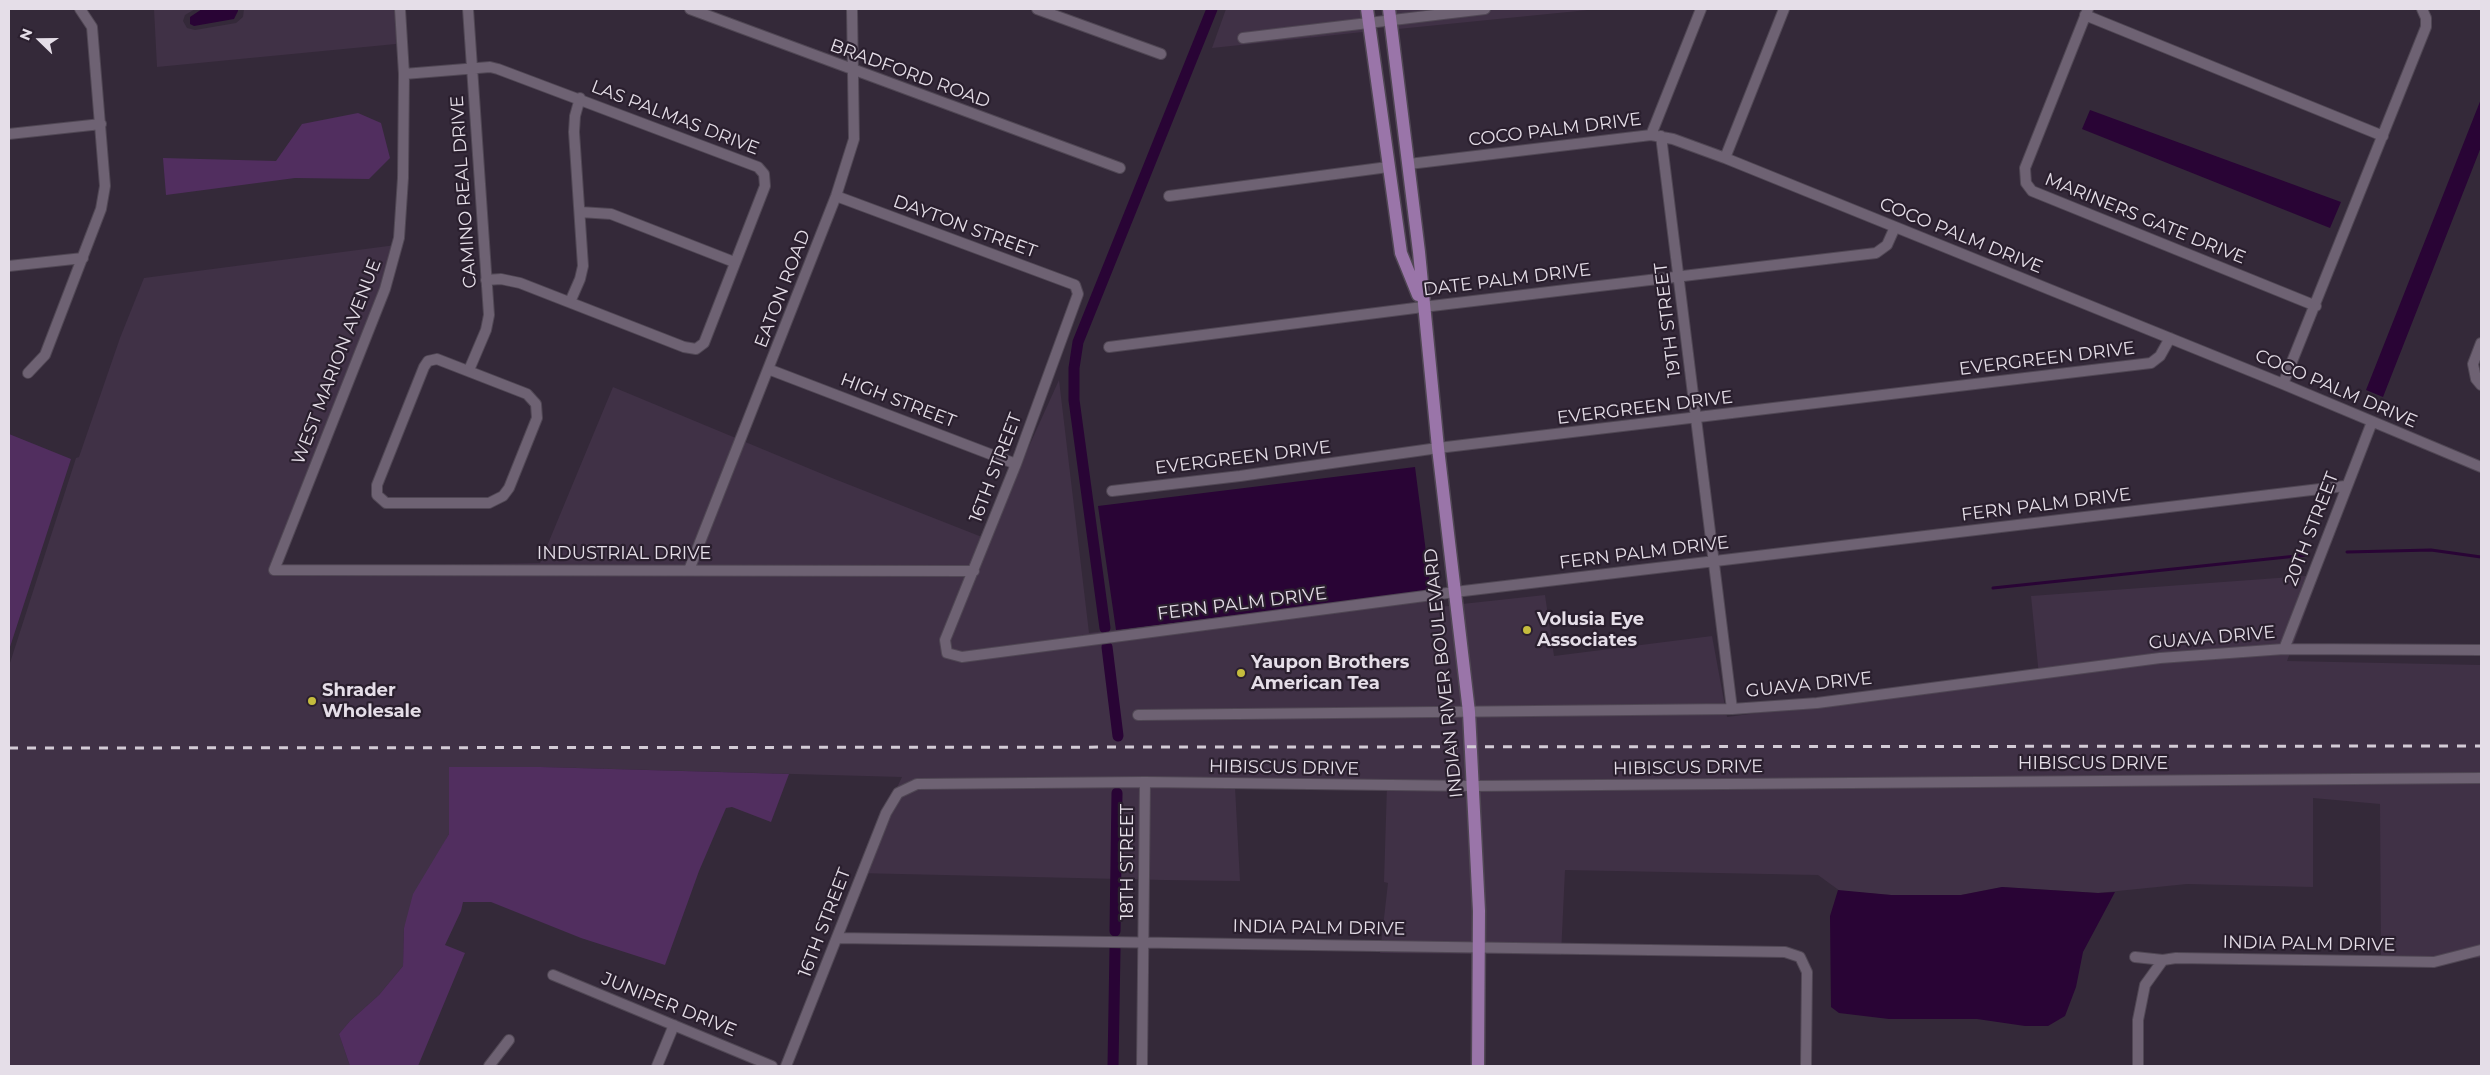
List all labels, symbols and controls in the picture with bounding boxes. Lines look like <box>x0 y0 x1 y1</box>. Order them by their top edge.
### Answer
north arrow <box>15 15 65 65</box>
text: N <box>16 26 37 43</box>
street label: BRADFORD ROAD <box>827 35 993 113</box>
street label: LAS PALMAS DRIVE <box>588 76 762 160</box>
street label: CAMINO REAL DRIVE <box>446 95 482 289</box>
street label: COCO PALM DRIVE <box>1467 109 1643 151</box>
street label: MARINERS GATE DRIVE <box>2041 169 2249 269</box>
street label: DAYTON STREET <box>890 191 1040 263</box>
street label: COCO PALM DRIVE <box>1876 193 2046 279</box>
street label: EATON ROAD <box>751 227 815 351</box>
street label: WEST MARION AVENUE <box>288 256 386 468</box>
street label: DATE PALM DRIVE <box>1422 259 1592 301</box>
street label: 19TH STREET <box>1650 261 1686 379</box>
street label: EVERGREEN DRIVE <box>1958 337 2136 381</box>
street label: COCO PALM DRIVE <box>2252 345 2420 433</box>
street label: HIGH STREET <box>837 369 959 433</box>
street label: EVERGREEN DRIVE <box>1556 386 1734 430</box>
street label: 16TH STREET <box>965 410 1027 526</box>
street label: EVERGREEN DRIVE <box>1154 436 1332 480</box>
street label: 20TH STREET <box>2280 469 2344 589</box>
street label: FERN PALM DRIVE <box>1960 484 2132 526</box>
street label: FERN PALM DRIVE <box>1558 532 1730 574</box>
street label: INDUSTRIAL DRIVE <box>537 543 711 565</box>
street label: INDIAN RIVER BOULEVARD <box>1420 547 1468 799</box>
street label: FERN PALM DRIVE <box>1156 583 1328 625</box>
place label: Volusia Eye Associates <box>1537 609 1644 652</box>
street label: GUAVA DRIVE <box>2148 622 2276 654</box>
marker: Volusia Eye Associates <box>1521 624 1533 636</box>
place label: Yaupon Brothers American Tea <box>1251 652 1409 694</box>
marker: Yaupon Brothers American Tea <box>1235 667 1247 679</box>
street label: GUAVA DRIVE <box>1745 668 1873 702</box>
place label: Shrader Wholesale <box>322 680 421 722</box>
marker: Shrader Wholesale <box>306 695 318 707</box>
street label: HIBISCUS DRIVE <box>2018 753 2168 775</box>
street label: HIBISCUS DRIVE <box>1209 756 1359 780</box>
street label: HIBISCUS DRIVE <box>1613 756 1763 780</box>
street label: 18TH STREET <box>1117 804 1139 920</box>
street label: 16TH STREET <box>794 865 856 981</box>
street label: INDIA PALM DRIVE <box>1232 916 1406 940</box>
street label: INDIA PALM DRIVE <box>2222 932 2396 956</box>
street label: JUNIPER DRIVE <box>599 968 739 1042</box>

